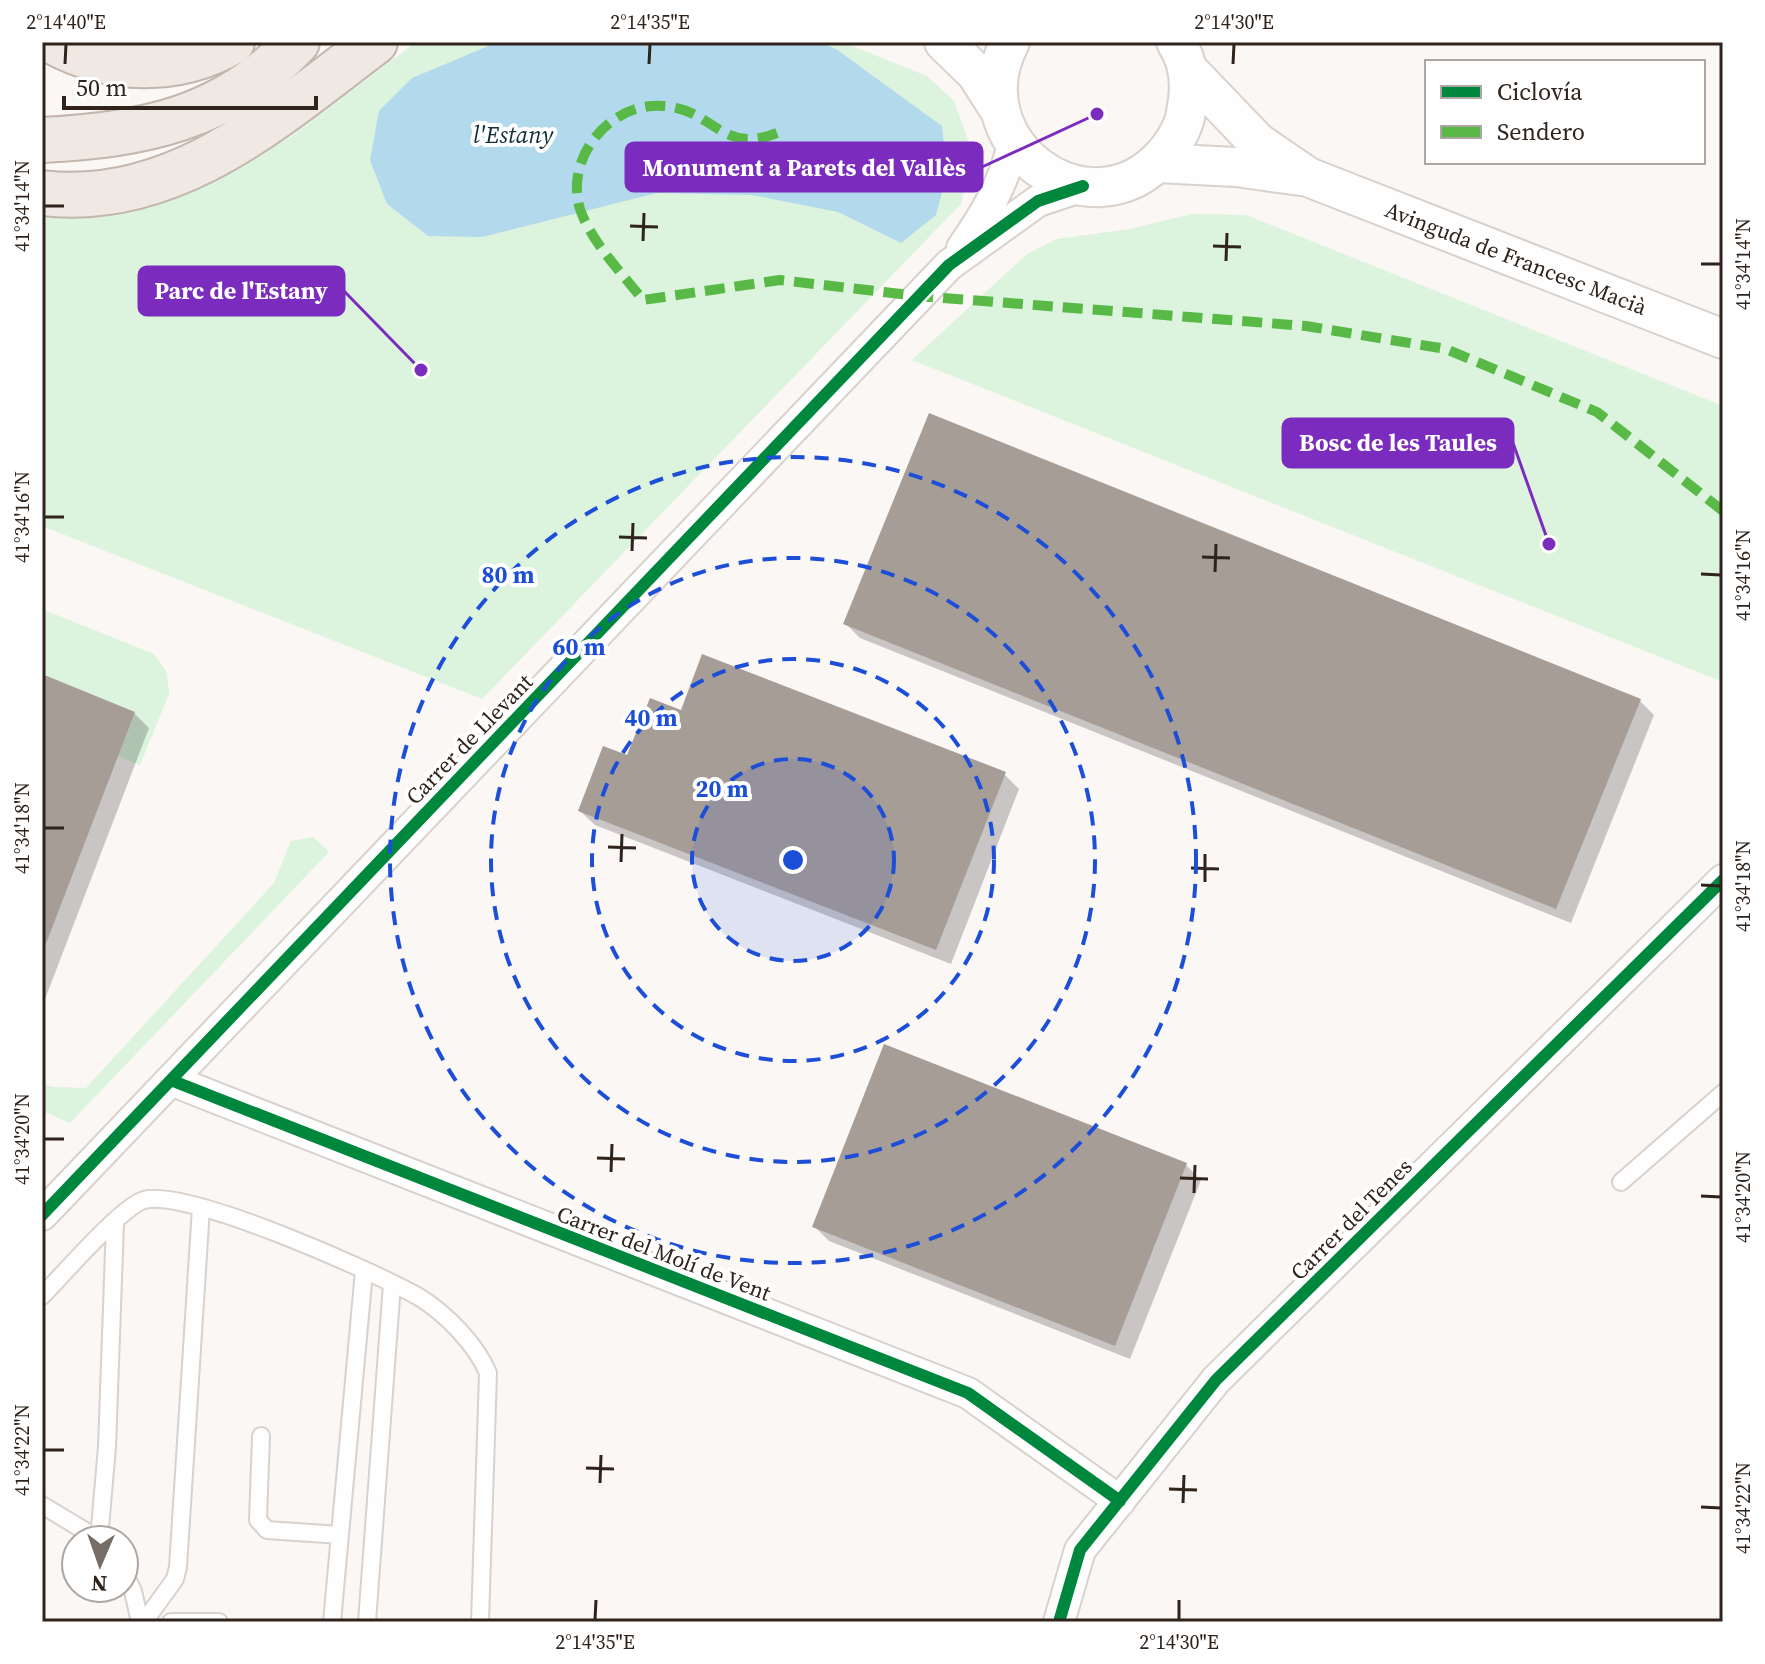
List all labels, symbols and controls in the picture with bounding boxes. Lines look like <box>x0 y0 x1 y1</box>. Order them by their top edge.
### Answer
text: 2°14'40"E <box>26 8 106 36</box>
text: 2°14'35"E <box>610 8 690 36</box>
text: 2°14'30"E <box>1194 8 1274 36</box>
scale bar <box>64 60 316 110</box>
legend <box>1425 60 1705 164</box>
text: 50 m <box>76 71 127 104</box>
text: Ciclovía <box>1497 75 1583 108</box>
text: Sendero <box>1497 115 1585 148</box>
water label: l'Estany <box>473 118 554 151</box>
callout: Monument a Parets del Vallès <box>626 143 982 191</box>
text: Monument a Parets del Vallès <box>642 151 966 184</box>
text: 41°34'14"N <box>8 160 36 252</box>
street label: Avinguda de Francesc Macià <box>1381 194 1652 322</box>
text: 41°34'14"N <box>1729 218 1757 310</box>
callout: Parc de l'Estany <box>139 267 344 315</box>
text: Parc de l'Estany <box>154 274 328 307</box>
callout: Bosc de les Taules <box>1283 419 1513 467</box>
text: Bosc de les Taules <box>1299 426 1497 459</box>
text: 41°34'16"N <box>8 471 36 563</box>
text: 41°34'16"N <box>1729 529 1757 621</box>
text: 80 m <box>482 558 535 591</box>
text: 60 m <box>553 630 606 663</box>
street label: Carrer de Llevant <box>399 667 540 811</box>
text: 40 m <box>625 701 678 734</box>
text: 20 m <box>696 772 749 805</box>
text: 41°34'18"N <box>8 782 36 874</box>
text: 41°34'18"N <box>1729 840 1757 932</box>
centre of rings <box>779 846 807 874</box>
text: 41°34'20"N <box>8 1093 36 1185</box>
text: 41°34'20"N <box>1729 1151 1757 1243</box>
street label: Carrer del Tenes <box>1284 1152 1418 1286</box>
street label: Carrer del Molí de Vent <box>553 1198 776 1308</box>
text: 41°34'22"N <box>8 1404 36 1496</box>
text: 41°34'22"N <box>1729 1462 1757 1554</box>
north arrow <box>60 1524 140 1604</box>
text: N <box>91 1569 108 1599</box>
text: 2°14'35"E <box>555 1628 635 1656</box>
text: 2°14'30"E <box>1139 1628 1219 1656</box>

